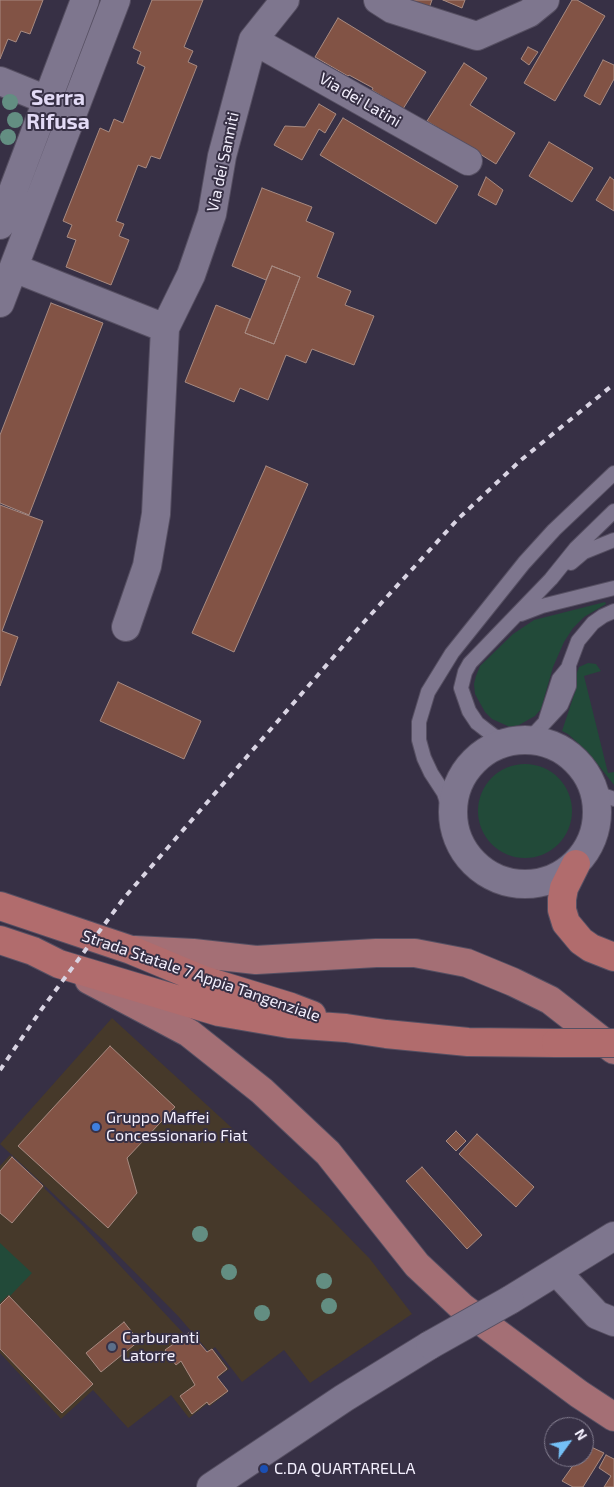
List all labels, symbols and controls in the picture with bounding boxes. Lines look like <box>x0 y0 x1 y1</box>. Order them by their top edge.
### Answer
street label: Via dei Latini <box>315 69 405 131</box>
district label: Serra Rifusa <box>26 85 90 135</box>
street label: Via dei Sanniti <box>203 110 243 214</box>
street label: Strada Statale 7 Appia Tangenziale <box>79 926 323 1026</box>
place label: Gruppo Maffei Concessionario Fiat <box>106 1108 248 1146</box>
marker: Gruppo Maffei Concessionario Fiat <box>90 1121 102 1133</box>
place label: Carburanti Latorre <box>122 1328 199 1366</box>
marker: Carburanti Latorre <box>106 1341 118 1353</box>
north arrow <box>544 1417 594 1467</box>
text: N <box>571 1426 591 1443</box>
place label: C.DA QUARTARELLA <box>274 1459 415 1479</box>
marker: C.DA QUARTARELLA <box>258 1463 270 1475</box>

